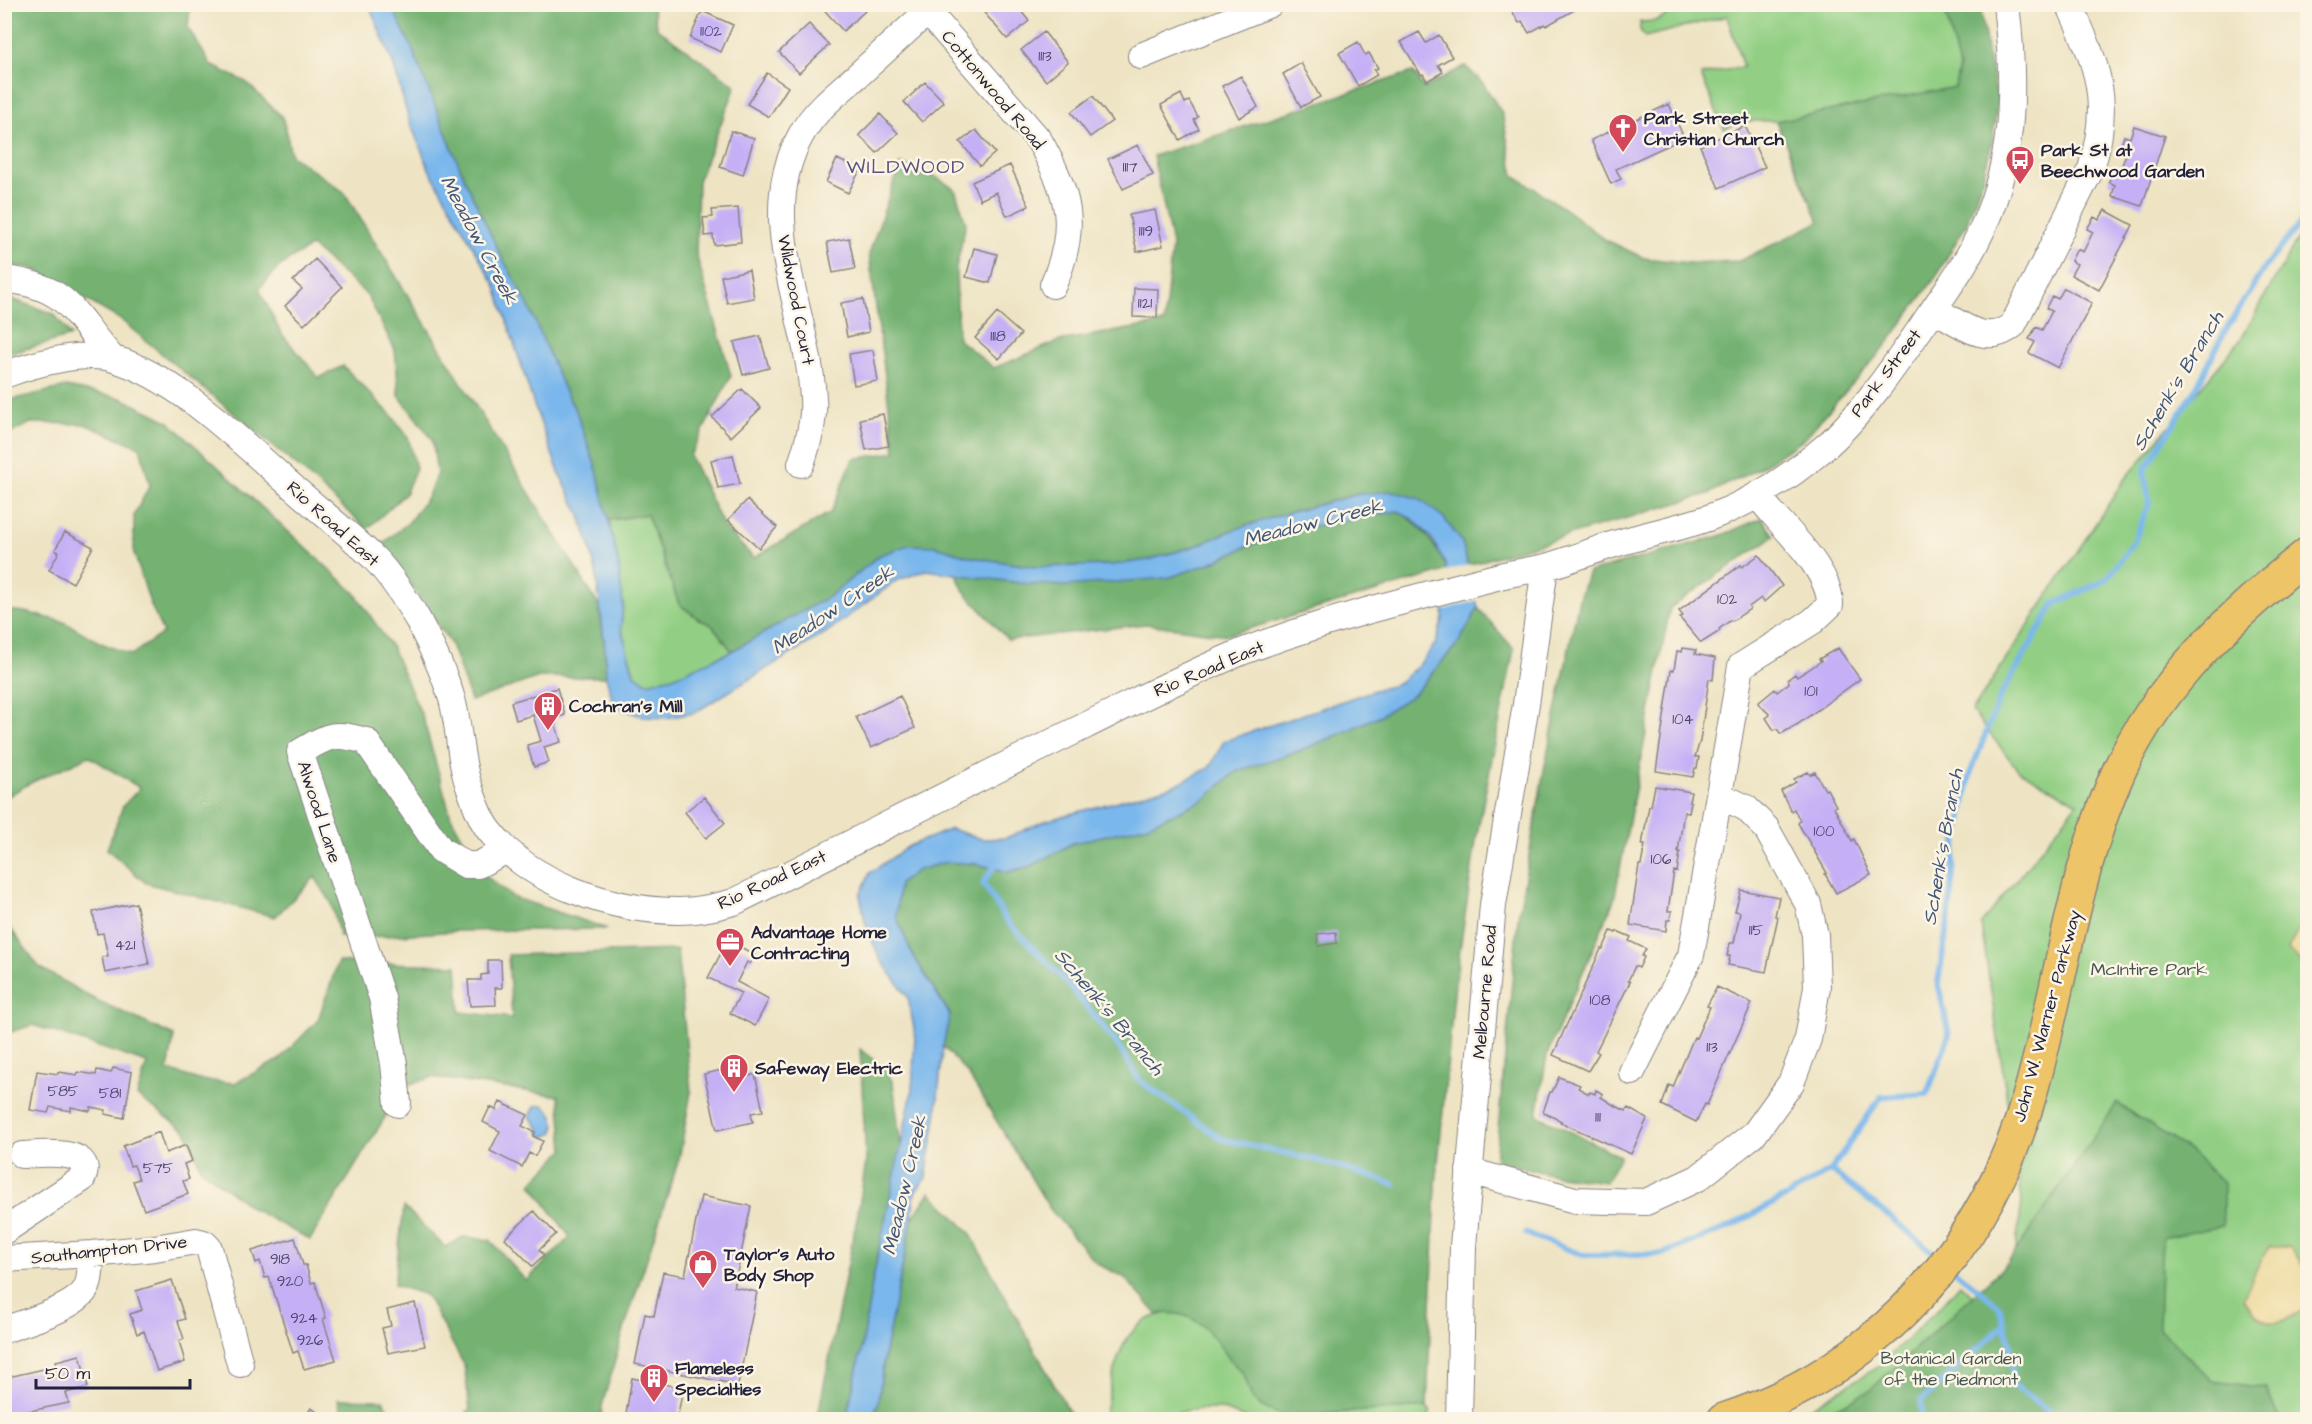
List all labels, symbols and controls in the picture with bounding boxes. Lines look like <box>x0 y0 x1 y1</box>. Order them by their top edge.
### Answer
house number: 1102 <box>700 21 722 42</box>
street label: Cottonwood Road <box>935 25 1051 155</box>
house number: 1113 <box>1038 46 1052 67</box>
place label: Park Street Christian Church <box>1644 106 1785 152</box>
church icon: Park Street Christian Church <box>1607 112 1639 154</box>
place label: Park St at Beechwood Garden <box>2041 138 2204 184</box>
bus stop icon: Park St at Beechwood Garden <box>2004 144 2036 186</box>
district label: WILDWOOD <box>846 153 966 181</box>
house number: 1117 <box>1123 157 1138 178</box>
water label: Meadow Creek <box>433 171 525 310</box>
house number: 1119 <box>1139 221 1153 242</box>
street label: Wildwood Court <box>771 233 821 368</box>
house number: 1121 <box>1138 293 1152 314</box>
water label: Schenk's Branch <box>2125 305 2231 456</box>
street label: Park Street <box>1845 323 1928 422</box>
house number: 1118 <box>990 326 1006 347</box>
street label: Rio Road East <box>281 475 386 573</box>
water label: Meadow Creek <box>1241 492 1386 554</box>
water label: Meadow Creek <box>766 558 900 661</box>
house number: 102 <box>1717 589 1737 610</box>
street label: Rio Road East <box>1150 634 1269 703</box>
house number: 101 <box>1804 681 1818 702</box>
building icon: Cochran's Mill <box>532 690 564 732</box>
place label: Cochran's Mill <box>569 694 683 719</box>
house number: 104 <box>1672 709 1694 730</box>
street label: Alwood Lane <box>291 758 347 866</box>
water label: Schenk's Branch <box>1916 766 1971 927</box>
house number: 100 <box>1814 821 1835 842</box>
street label: Rio Road East <box>713 844 831 916</box>
house number: 106 <box>1651 849 1672 870</box>
street label: John W. Warner Parkway <box>2007 907 2088 1125</box>
place label: Advantage Home Contracting <box>751 920 887 967</box>
house number: 115 <box>1749 920 1764 941</box>
street label: Melbourne Road <box>1467 924 1503 1060</box>
office icon: Advantage Home Contracting <box>714 926 746 968</box>
house number: 421 <box>115 935 135 956</box>
water label: Schenk's Branch <box>1048 943 1171 1082</box>
park label: McIntire Park <box>2091 957 2207 982</box>
house number: 108 <box>1589 990 1611 1011</box>
house number: 113 <box>1706 1037 1718 1058</box>
building icon: Safeway Electric <box>718 1052 750 1094</box>
place label: Safeway Electric <box>754 1056 903 1082</box>
house number: 585 <box>48 1081 79 1102</box>
house number: 581 <box>99 1083 121 1104</box>
house number: 111 <box>1595 1107 1601 1128</box>
water label: Meadow Creek <box>875 1112 935 1257</box>
house number: 575 <box>143 1158 174 1179</box>
street label: Southampton Drive <box>30 1229 189 1271</box>
place label: Taylor’s Auto Body Shop <box>723 1242 835 1289</box>
shop icon: Taylor’s Auto Body Shop <box>687 1248 719 1290</box>
house number: 918 <box>270 1249 290 1270</box>
house number: 920 <box>277 1271 304 1292</box>
house number: 924 <box>290 1308 318 1329</box>
house number: 926 <box>297 1330 324 1351</box>
park label: Botanical Garden of the Piedmont <box>1880 1346 2022 1392</box>
scale bar <box>36 1352 190 1390</box>
place label: Flameless Specialties <box>674 1356 761 1402</box>
text: 50 m <box>45 1361 90 1386</box>
building icon: Flameless Specialties <box>638 1362 670 1404</box>

